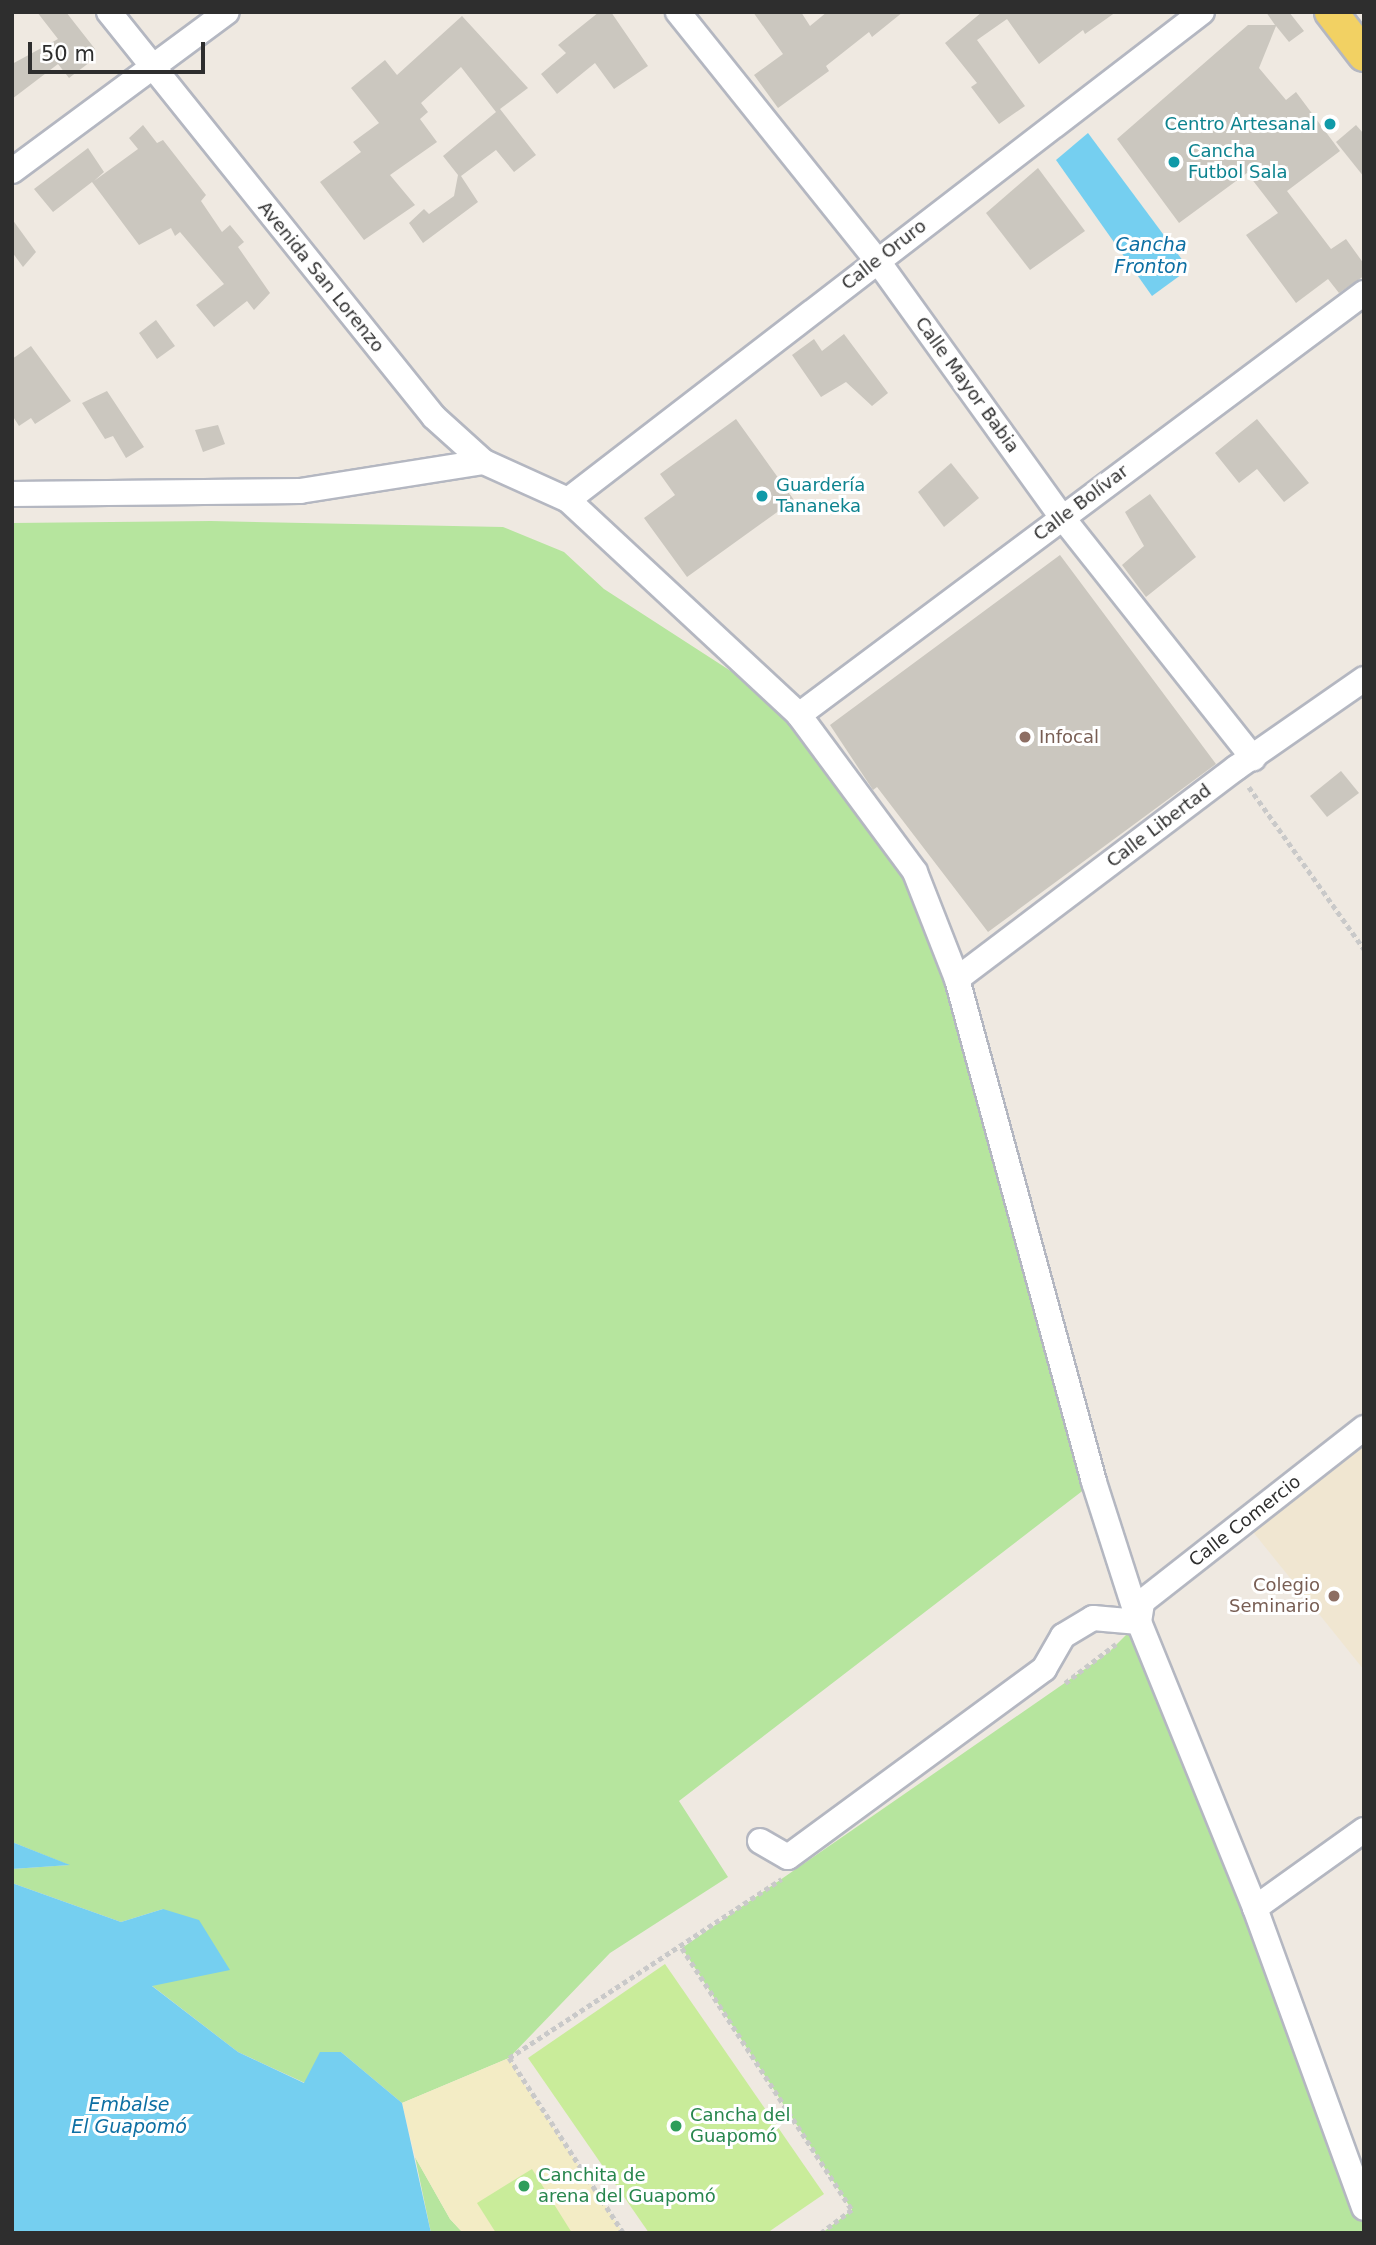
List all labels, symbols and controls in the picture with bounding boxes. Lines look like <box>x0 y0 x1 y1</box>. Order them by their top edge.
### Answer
scale bar <box>32 28 208 72</box>
text: 50 m <box>41 42 95 66</box>
place label: Centro Artesanal <box>1164 113 1316 135</box>
marker: Centro Artesanal <box>1322 116 1338 132</box>
place label: Cancha Futbol Sala <box>1188 141 1287 184</box>
marker: Cancha Futbol Sala <box>1166 154 1182 170</box>
street label: Avenida San Lorenzo <box>254 197 388 357</box>
street label: Calle Oruro <box>837 215 931 295</box>
water label: Cancha Fronton <box>1114 234 1188 278</box>
street label: Calle Mayor Babia <box>910 313 1024 457</box>
street label: Calle Bolívar <box>1029 460 1133 546</box>
place label: Guardería Tananeka <box>776 475 865 518</box>
marker: Guardería Tananeka <box>754 488 770 504</box>
place label: Infocal <box>1039 726 1099 748</box>
marker: Infocal <box>1017 729 1033 745</box>
street label: Calle Libertad <box>1103 780 1215 872</box>
street label: Calle Comercio <box>1185 1471 1305 1571</box>
place label: Colegio Seminario <box>1229 1575 1320 1618</box>
marker: Colegio Seminario <box>1326 1588 1342 1604</box>
water label: Embalse El Guapomó <box>71 2094 187 2138</box>
place label: Cancha del Guapomó <box>690 2105 791 2148</box>
marker: Cancha del Guapomó <box>668 2118 684 2134</box>
place label: Canchita de arena del Guapomó <box>538 2165 716 2208</box>
marker: Canchita de arena del Guapomó <box>516 2178 532 2194</box>

